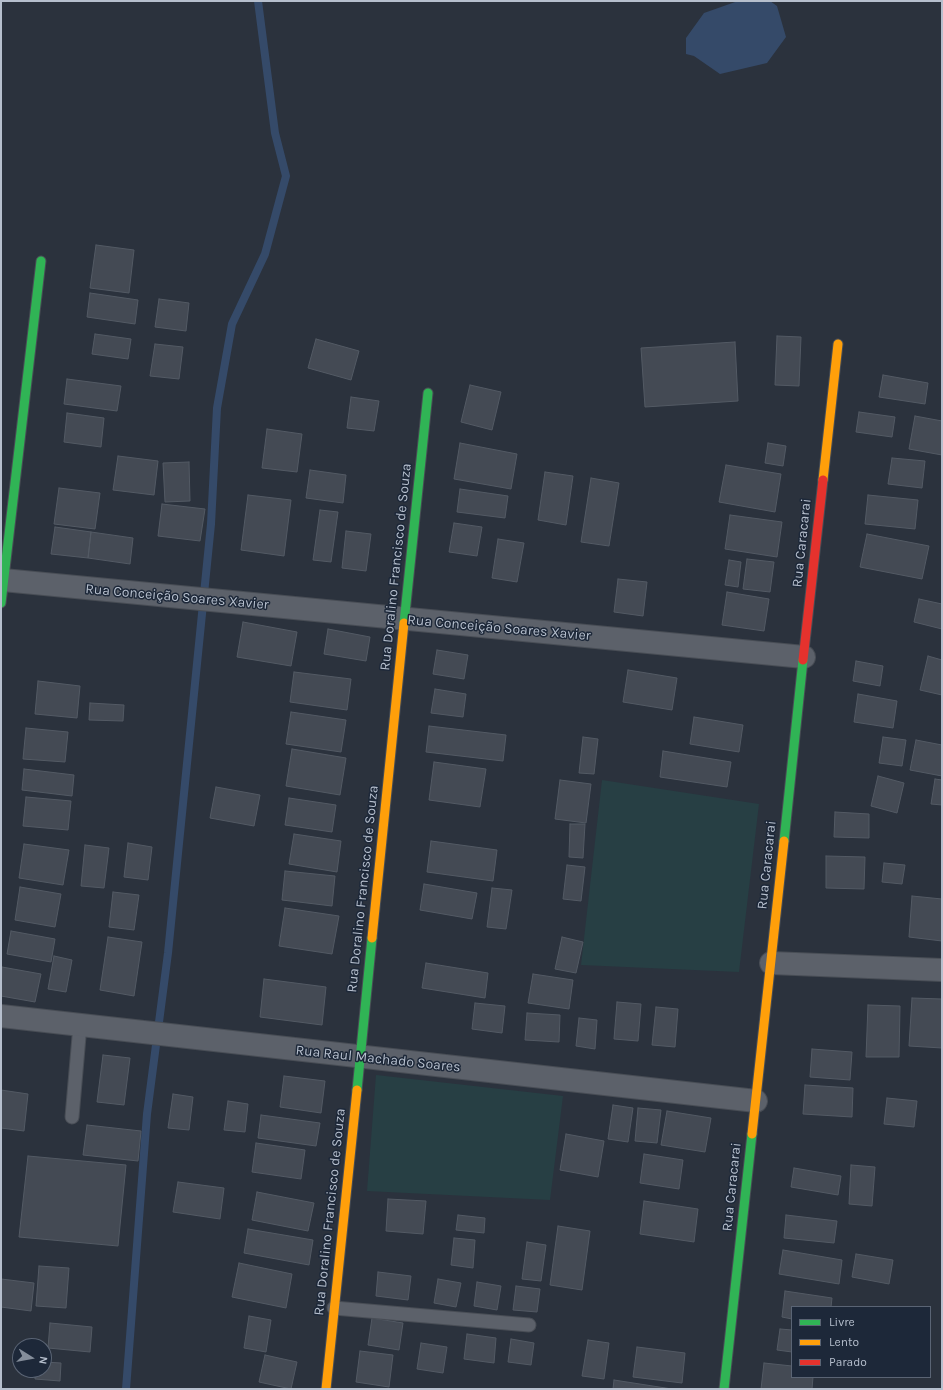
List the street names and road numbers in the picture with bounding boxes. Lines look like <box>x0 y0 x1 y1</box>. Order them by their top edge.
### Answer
street label: Rua Doralino Francisco de Souza <box>377 462 415 672</box>
street label: Rua Caracarai <box>789 498 815 588</box>
street label: Rua Conceição Soares Xavier <box>85 581 269 613</box>
street label: Rua Conceição Soares Xavier <box>407 612 591 644</box>
street label: Rua Doralino Francisco de Souza <box>344 784 382 994</box>
street label: Rua Caracarai <box>754 820 780 910</box>
street label: Rua Raul Machado Soares <box>295 1042 461 1076</box>
street label: Rua Doralino Francisco de Souza <box>311 1107 349 1317</box>
street label: Rua Caracarai <box>719 1142 745 1232</box>

